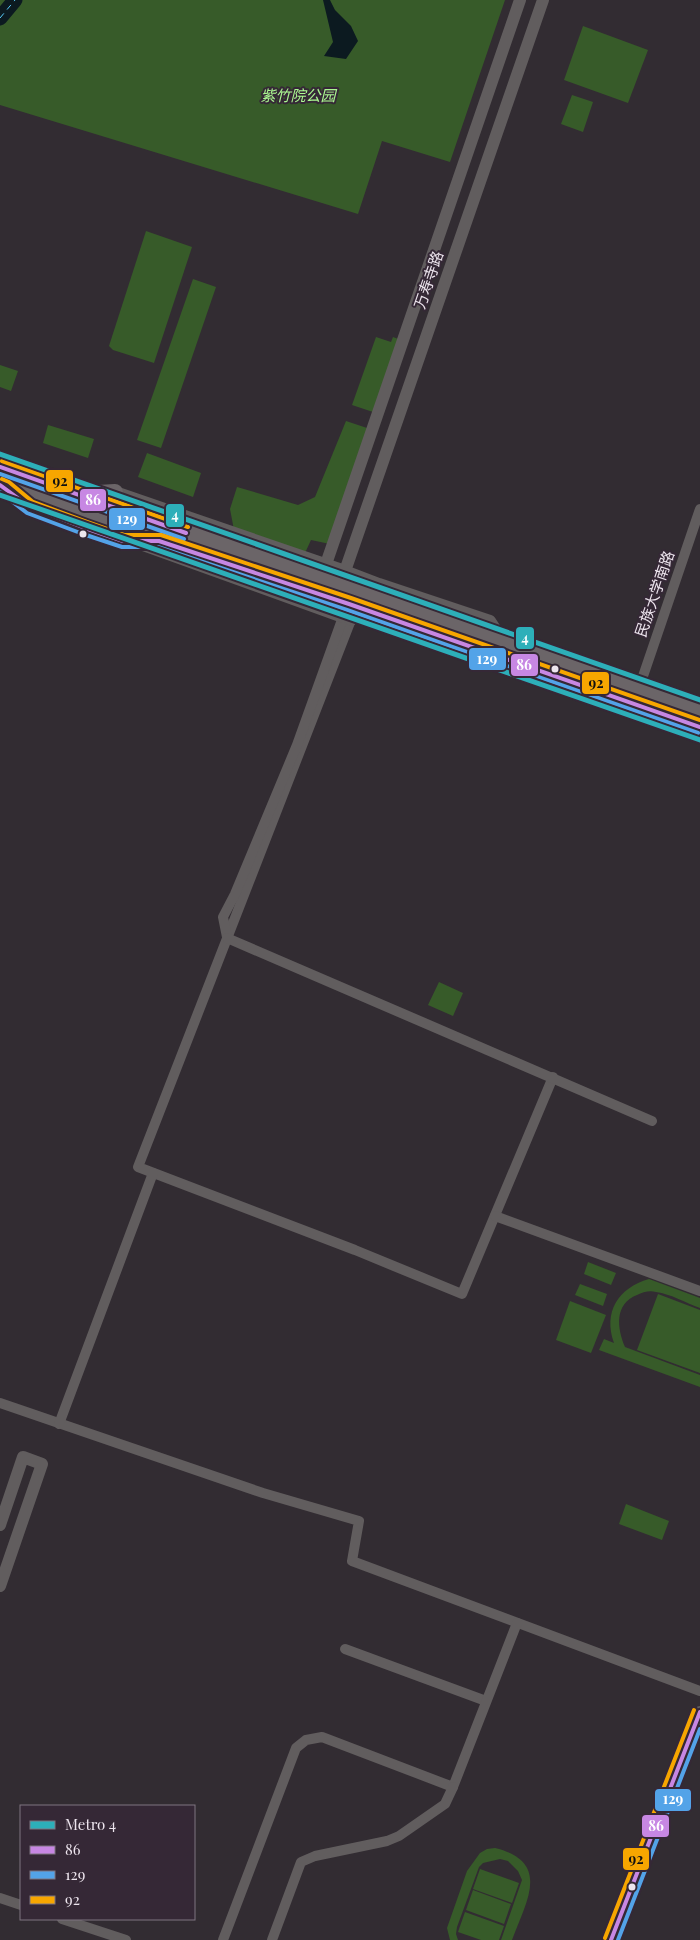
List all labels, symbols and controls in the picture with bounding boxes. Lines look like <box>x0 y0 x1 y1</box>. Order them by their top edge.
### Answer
park label: 紫竹院公园 <box>260 85 337 105</box>
street label: 万寿寺路 <box>409 248 447 311</box>
line badge: 92 <box>45 469 74 493</box>
text: 92 <box>52 471 68 490</box>
line badge: 86 <box>79 488 107 512</box>
text: 86 <box>85 490 101 509</box>
line badge: 4 <box>165 503 185 528</box>
text: 4 <box>171 505 179 524</box>
line badge: 129 <box>108 507 146 531</box>
text: 129 <box>117 509 137 528</box>
unlabelled marker <box>78 529 88 539</box>
street label: 民族大学南路 <box>630 548 678 639</box>
line badge: 4 <box>515 626 535 650</box>
text: 4 <box>521 628 529 647</box>
line badge: 129 <box>468 647 507 671</box>
text: 129 <box>477 649 497 668</box>
line badge: 86 <box>510 653 539 677</box>
text: 86 <box>516 655 532 674</box>
unlabelled marker <box>550 664 560 674</box>
line badge: 92 <box>581 671 610 695</box>
text: 92 <box>588 673 604 692</box>
line badge: 129 <box>654 1788 692 1812</box>
text: 129 <box>663 1789 683 1808</box>
legend <box>20 1805 195 1920</box>
text: Metro 4 <box>65 1814 116 1834</box>
line badge: 86 <box>641 1814 670 1838</box>
text: 86 <box>648 1816 664 1835</box>
text: 86 <box>65 1839 81 1859</box>
line badge: 92 <box>622 1847 650 1871</box>
text: 92 <box>628 1849 644 1868</box>
text: 129 <box>65 1864 85 1884</box>
unlabelled marker <box>627 1882 637 1892</box>
text: 92 <box>65 1889 80 1909</box>

